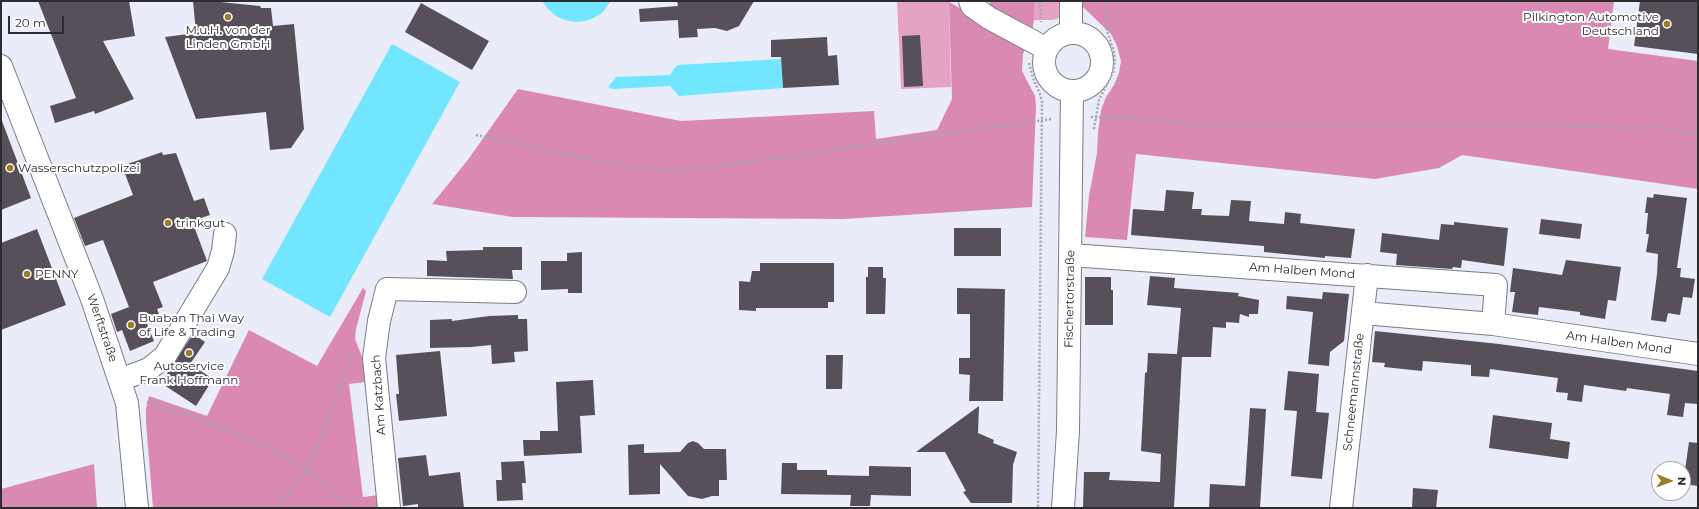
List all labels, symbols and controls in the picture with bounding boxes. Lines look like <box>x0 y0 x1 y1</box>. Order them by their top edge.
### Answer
scale bar <box>10 8 66 34</box>
place label: Pilkington Automotive Deutschland <box>1523 10 1659 38</box>
marker: M.u.H. von der Linden GmbH <box>223 12 233 22</box>
text: 20 m <box>15 15 46 30</box>
marker: Pilkington Automotive Deutschland <box>1662 19 1672 29</box>
place label: M.u.H. von der Linden GmbH <box>185 23 271 51</box>
place label: Wasserschutzpolizei <box>18 161 140 175</box>
marker: Wasserschutzpolizei <box>5 163 15 173</box>
place label: trinkgut <box>176 216 225 230</box>
marker: trinkgut <box>163 218 173 228</box>
street label: Fischertorstraße <box>1062 250 1078 348</box>
street label: Am Halben Mond <box>1248 260 1356 282</box>
place label: PENNY <box>35 267 78 281</box>
marker: PENNY <box>22 269 32 279</box>
street label: Werftstraße <box>84 292 120 364</box>
place label: Buaban Thai Way of Life & Trading <box>139 311 244 339</box>
marker: Buaban Thai Way of Life & Trading <box>126 320 136 330</box>
street label: Am Halben Mond <box>1565 328 1673 358</box>
street label: Schneemannstraße <box>1341 332 1367 452</box>
marker: Autoservice Frank Hoffmann <box>184 348 194 358</box>
street label: Am Katzbach <box>369 354 389 436</box>
place label: Autoservice Frank Hoffmann <box>140 359 238 387</box>
north arrow <box>1651 461 1691 501</box>
text: N <box>1675 477 1689 486</box>

